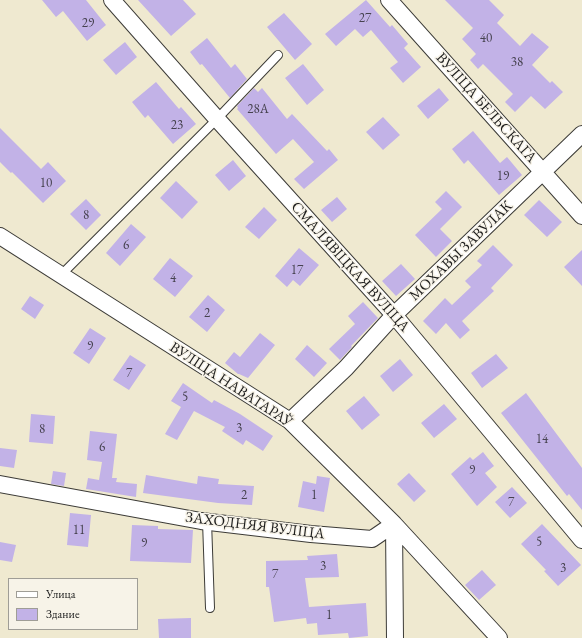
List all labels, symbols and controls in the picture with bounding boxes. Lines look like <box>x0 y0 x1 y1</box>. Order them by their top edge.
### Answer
house number: 27 <box>359 10 371 26</box>
house number: 29 <box>82 15 94 31</box>
house number: 40 <box>480 30 492 46</box>
street label: ВУЛІЦА БЕЛЬСКАГА <box>432 49 540 167</box>
house number: 38 <box>511 54 523 70</box>
house number: 28А <box>247 101 269 117</box>
house number: 23 <box>171 117 183 133</box>
house number: 19 <box>497 168 509 184</box>
house number: 10 <box>40 175 52 191</box>
street label: МОХАВЫ ЗАВУЛАК <box>406 197 516 305</box>
street label: СМАЛЯВІЦКАЯ ВУЛІЦА <box>287 198 413 336</box>
house number: 8 <box>83 207 89 223</box>
house number: 6 <box>123 237 129 253</box>
house number: 17 <box>291 262 303 278</box>
house number: 4 <box>170 270 176 286</box>
house number: 2 <box>204 305 210 321</box>
house number: 9 <box>87 338 93 354</box>
street label: ВУЛІЦА НАВАТАРАЎ <box>166 338 296 432</box>
house number: 7 <box>126 365 132 381</box>
house number: 5 <box>182 389 188 405</box>
house number: 3 <box>236 420 242 436</box>
house number: 8 <box>39 421 45 437</box>
house number: 14 <box>536 431 548 447</box>
house number: 6 <box>99 439 105 455</box>
house number: 9 <box>469 462 475 478</box>
house number: 2 <box>241 487 247 503</box>
house number: 1 <box>311 487 317 503</box>
house number: 7 <box>508 494 514 510</box>
street label: ЗАХОДНЯЯ ВУЛІЦА <box>184 509 326 543</box>
house number: 11 <box>73 522 85 538</box>
house number: 5 <box>536 534 542 550</box>
house number: 9 <box>141 535 147 551</box>
house number: 3 <box>320 558 326 574</box>
house number: 3 <box>560 560 566 576</box>
house number: 7 <box>272 566 278 582</box>
legend <box>8 578 138 630</box>
text: Улица <box>46 586 76 602</box>
text: Здание <box>46 606 80 622</box>
house number: 1 <box>326 607 332 623</box>

